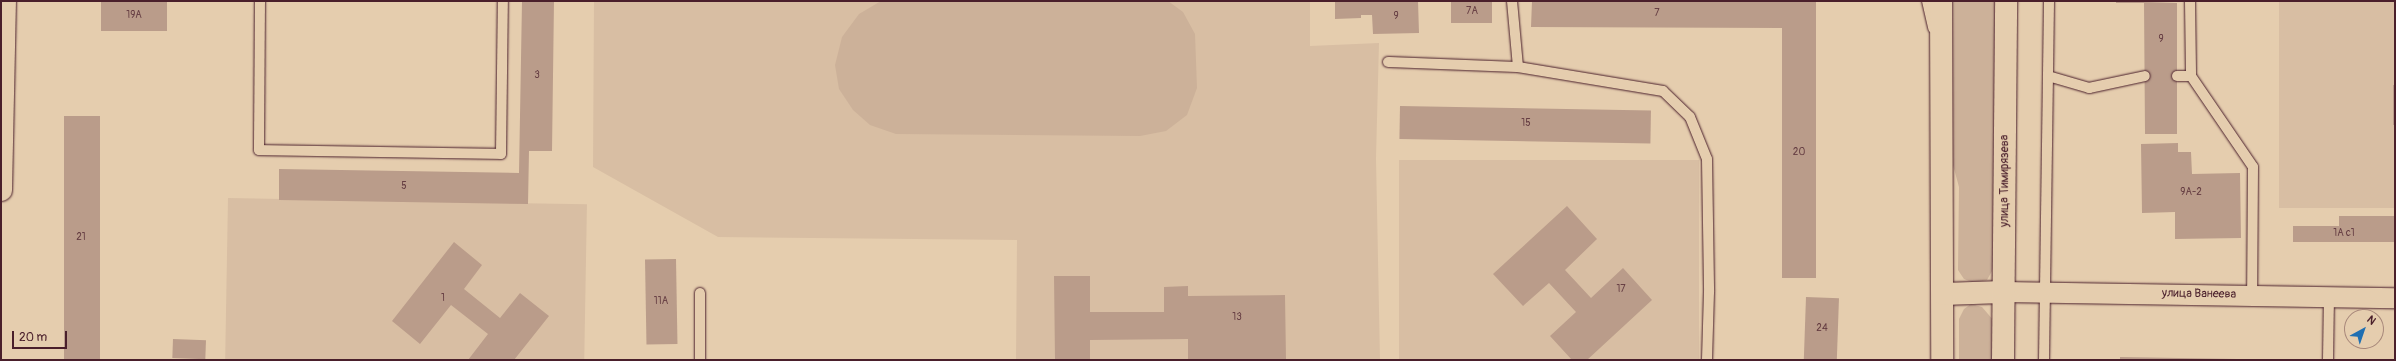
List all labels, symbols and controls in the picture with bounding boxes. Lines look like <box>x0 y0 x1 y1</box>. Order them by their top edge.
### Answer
house number: 7А <box>1466 6 1478 18</box>
house number: 7 <box>1654 8 1660 20</box>
house number: 19А <box>126 10 142 22</box>
house number: 9 <box>1393 11 1399 23</box>
house number: 9 <box>2158 34 2164 46</box>
house number: 3 <box>534 70 540 82</box>
house number: 15 <box>1521 118 1531 130</box>
street label: улица Тимирязева <box>1998 135 2012 227</box>
house number: 20 <box>1793 147 1805 159</box>
house number: 5 <box>401 181 407 193</box>
house number: 9А-2 <box>2180 187 2202 199</box>
house number: 1А с1 <box>2333 228 2355 240</box>
house number: 21 <box>76 232 86 244</box>
house number: 17 <box>1616 284 1626 296</box>
street label: улица Ванеева <box>2162 286 2236 302</box>
house number: 1 <box>441 293 445 305</box>
house number: 11А <box>654 296 668 308</box>
north arrow <box>2344 309 2384 349</box>
house number: 13 <box>1232 312 1242 324</box>
text: N <box>2364 313 2378 328</box>
scale bar <box>14 323 69 349</box>
house number: 24 <box>1816 323 1828 335</box>
text: 20 m <box>19 330 47 345</box>

